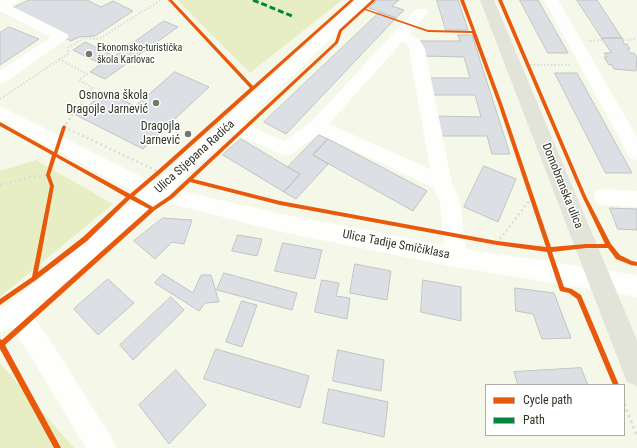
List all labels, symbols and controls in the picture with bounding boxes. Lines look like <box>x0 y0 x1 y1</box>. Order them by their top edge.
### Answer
place label: Ekonomsko-turistička škola Karlovac <box>97 42 182 66</box>
marker: Ekonomsko-turistička škola Karlovac <box>84 49 94 59</box>
place label: Osnovna škola Dragojle Jarnević <box>66 89 148 117</box>
marker: Osnovna škola Dragojle Jarnević <box>151 98 161 108</box>
street label: Ulica Stjepana Radića <box>152 117 238 197</box>
place label: Dragojla Jarnević <box>140 120 180 148</box>
marker: Dragojla Jarnević <box>183 129 193 139</box>
street label: Domobranska ulica <box>538 141 586 231</box>
street label: Ulica Tadije Smičiklasa <box>341 228 451 262</box>
legend <box>485 384 625 436</box>
text: Cycle path <box>523 393 572 407</box>
text: Path <box>523 413 545 427</box>

